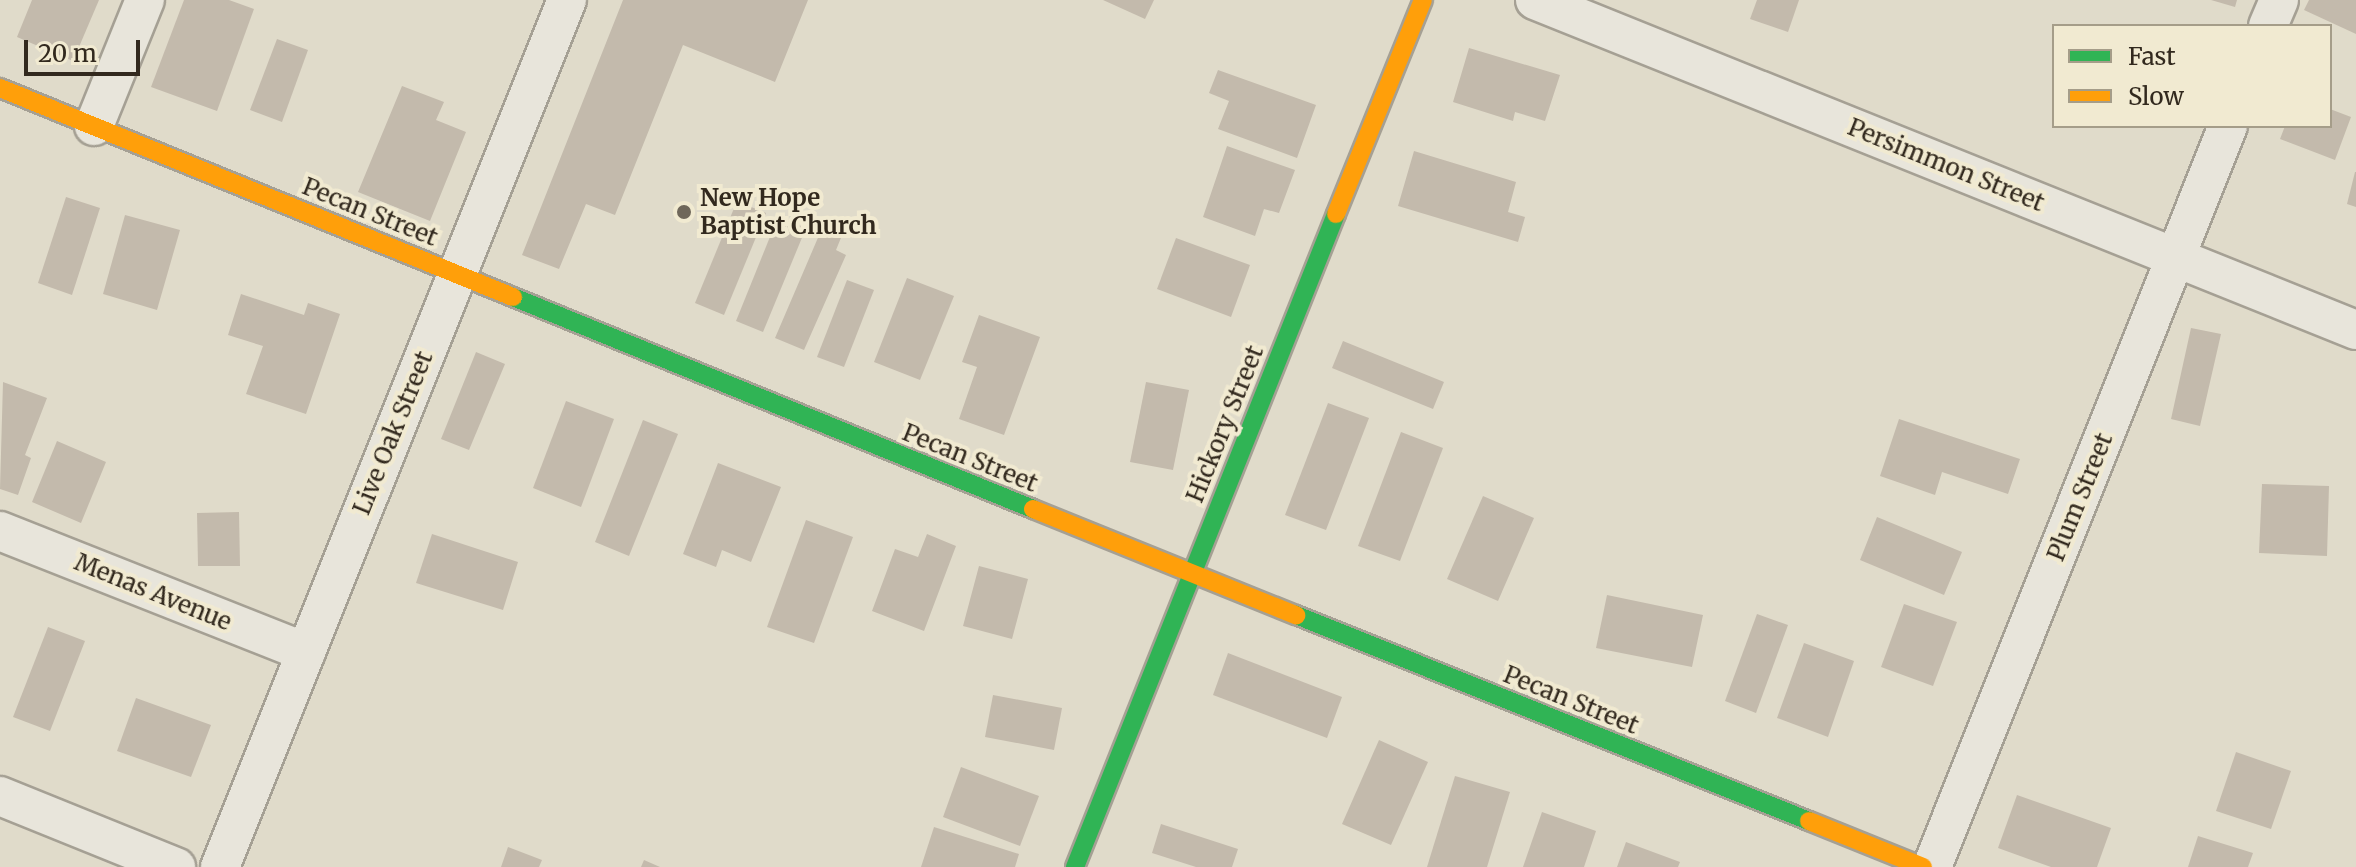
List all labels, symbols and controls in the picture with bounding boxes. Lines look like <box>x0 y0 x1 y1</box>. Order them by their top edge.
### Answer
scale bar <box>28 24 144 74</box>
legend <box>2052 24 2332 128</box>
text: 20 m <box>38 38 97 69</box>
text: Fast <box>2128 41 2176 72</box>
text: Slow <box>2128 81 2184 112</box>
street label: Persimmon Street <box>1844 112 2048 218</box>
street label: Pecan Street <box>298 172 442 252</box>
place label: New Hope Baptist Church <box>700 184 877 240</box>
marker: New Hope Baptist Church <box>675 203 693 221</box>
street label: Hickory Street <box>1180 341 1270 507</box>
street label: Live Oak Street <box>347 347 439 519</box>
street label: Pecan Street <box>898 418 1042 498</box>
street label: Plum Street <box>2041 429 2119 565</box>
street label: Menas Avenue <box>70 547 236 637</box>
street label: Pecan Street <box>1499 660 1643 740</box>

